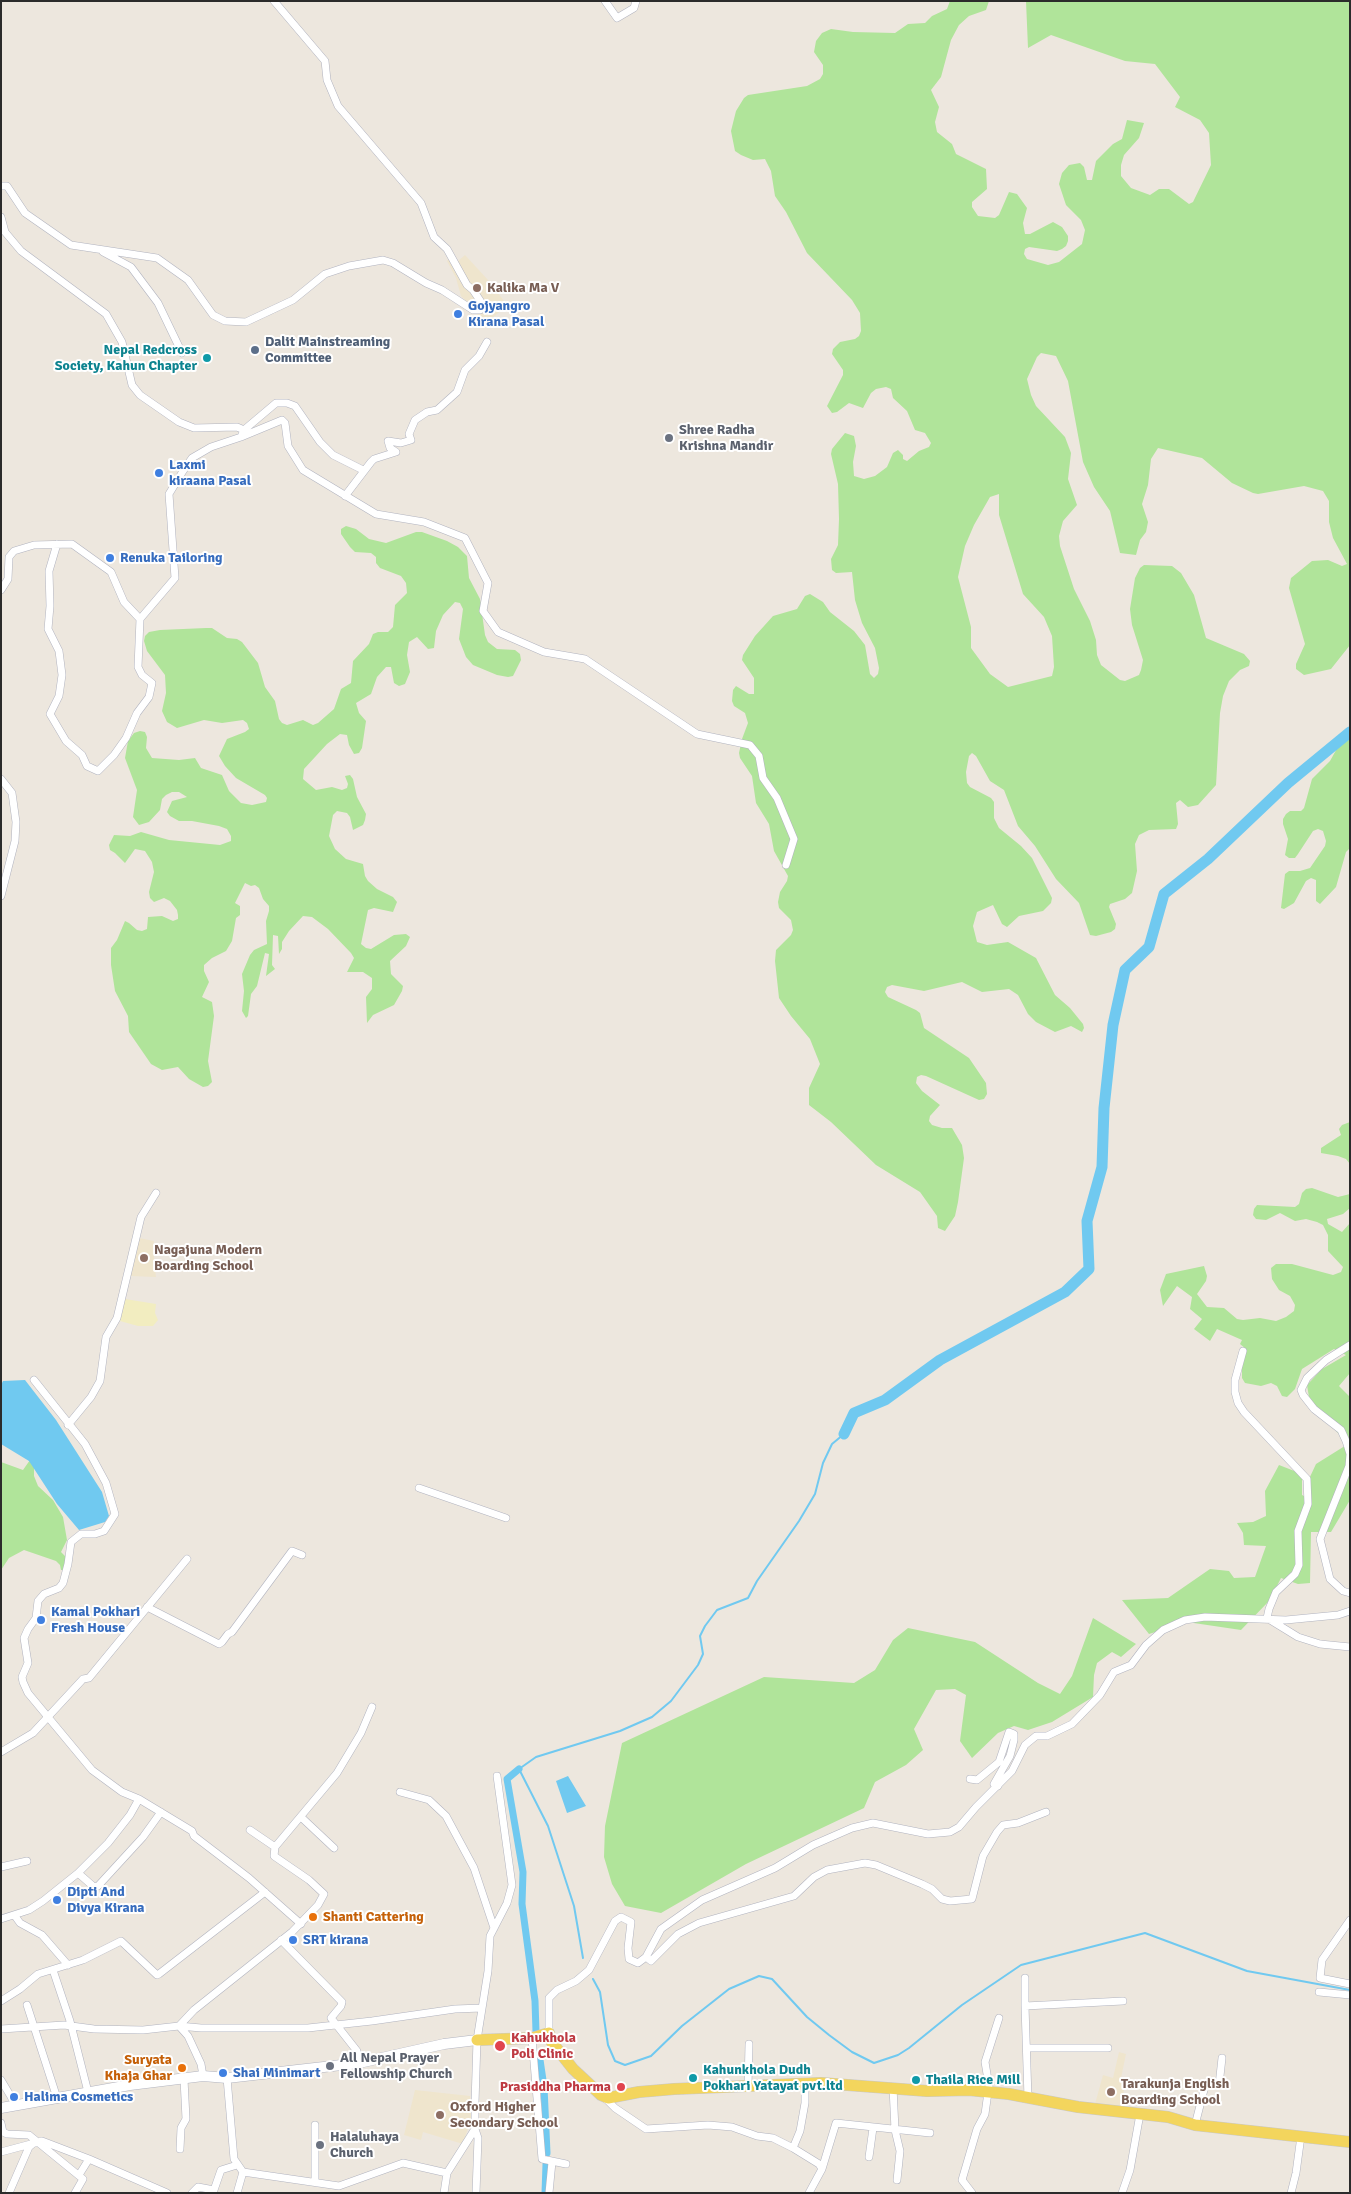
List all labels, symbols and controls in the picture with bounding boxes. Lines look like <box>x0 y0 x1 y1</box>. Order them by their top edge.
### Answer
place label: Kalika Ma V <box>487 280 559 296</box>
marker: Kalika Ma V <box>471 282 483 294</box>
place label: Gojyangro Kirana Pasal <box>468 298 544 331</box>
marker: Gojyangro Kirana Pasal <box>452 308 464 320</box>
place label: Dalit Mainstreaming Committee <box>265 334 390 367</box>
place label: Nepal Redcross Society, Kahun Chapter <box>55 342 197 374</box>
marker: Dalit Mainstreaming Committee <box>249 344 261 356</box>
marker: Nepal Redcross Society, Kahun Chapter <box>201 352 213 364</box>
place label: Shree Radha Krishna Mandir <box>679 422 773 454</box>
marker: Shree Radha Krishna Mandir <box>663 432 675 444</box>
place label: Laxmi kiraana Pasal <box>169 457 251 490</box>
marker: Laxmi kiraana Pasal <box>153 467 165 479</box>
place label: Renuka Tailoring <box>120 550 223 566</box>
marker: Renuka Tailoring <box>104 552 116 564</box>
place label: Nagajuna Modern Boarding School <box>154 1242 262 1274</box>
marker: Nagajuna Modern Boarding School <box>138 1252 150 1264</box>
place label: Kamal Pokhari Fresh House <box>51 1604 140 1636</box>
marker: Kamal Pokhari Fresh House <box>35 1614 47 1626</box>
place label: Dipti And Divya Kirana <box>67 1884 144 1916</box>
marker: Dipti And Divya Kirana <box>51 1894 63 1906</box>
place label: Shanti Cattering <box>323 1909 424 1925</box>
marker: Shanti Cattering <box>307 1911 319 1923</box>
place label: SRT kirana <box>303 1932 368 1948</box>
marker: SRT kirana <box>287 1934 299 1946</box>
place label: Kahukhola Poli Clinic <box>511 2030 576 2062</box>
marker: Kahukhola Poli Clinic <box>493 2039 507 2053</box>
place label: All Nepal Prayer Fellowship Church <box>340 2050 452 2082</box>
place label: Suryata Khaja Ghar <box>104 2052 172 2084</box>
marker: All Nepal Prayer Fellowship Church <box>324 2060 336 2072</box>
marker: Suryata Khaja Ghar <box>176 2062 188 2074</box>
place label: Kahunkhola Dudh Pokhari Yatayat pvt.ltd <box>703 2062 843 2094</box>
place label: Shai Minimart <box>233 2065 320 2081</box>
marker: Shai Minimart <box>217 2067 229 2079</box>
marker: Kahunkhola Dudh Pokhari Yatayat pvt.ltd <box>687 2072 699 2084</box>
place label: Thaila Rice Mill <box>926 2072 1021 2088</box>
marker: Thaila Rice Mill <box>910 2074 922 2086</box>
place label: Tarakunja English Boarding School <box>1121 2076 1229 2108</box>
place label: Prasiddha Pharma <box>500 2079 611 2095</box>
marker: Prasiddha Pharma <box>615 2081 627 2093</box>
marker: Tarakunja English Boarding School <box>1105 2086 1117 2098</box>
place label: Halima Cosmetics <box>24 2089 133 2105</box>
marker: Halima Cosmetics <box>8 2091 20 2103</box>
place label: Oxford Higher Secondary School <box>450 2099 558 2132</box>
marker: Oxford Higher Secondary School <box>434 2109 446 2121</box>
place label: Halaluhaya Church <box>330 2129 399 2162</box>
marker: Halaluhaya Church <box>314 2139 326 2151</box>

